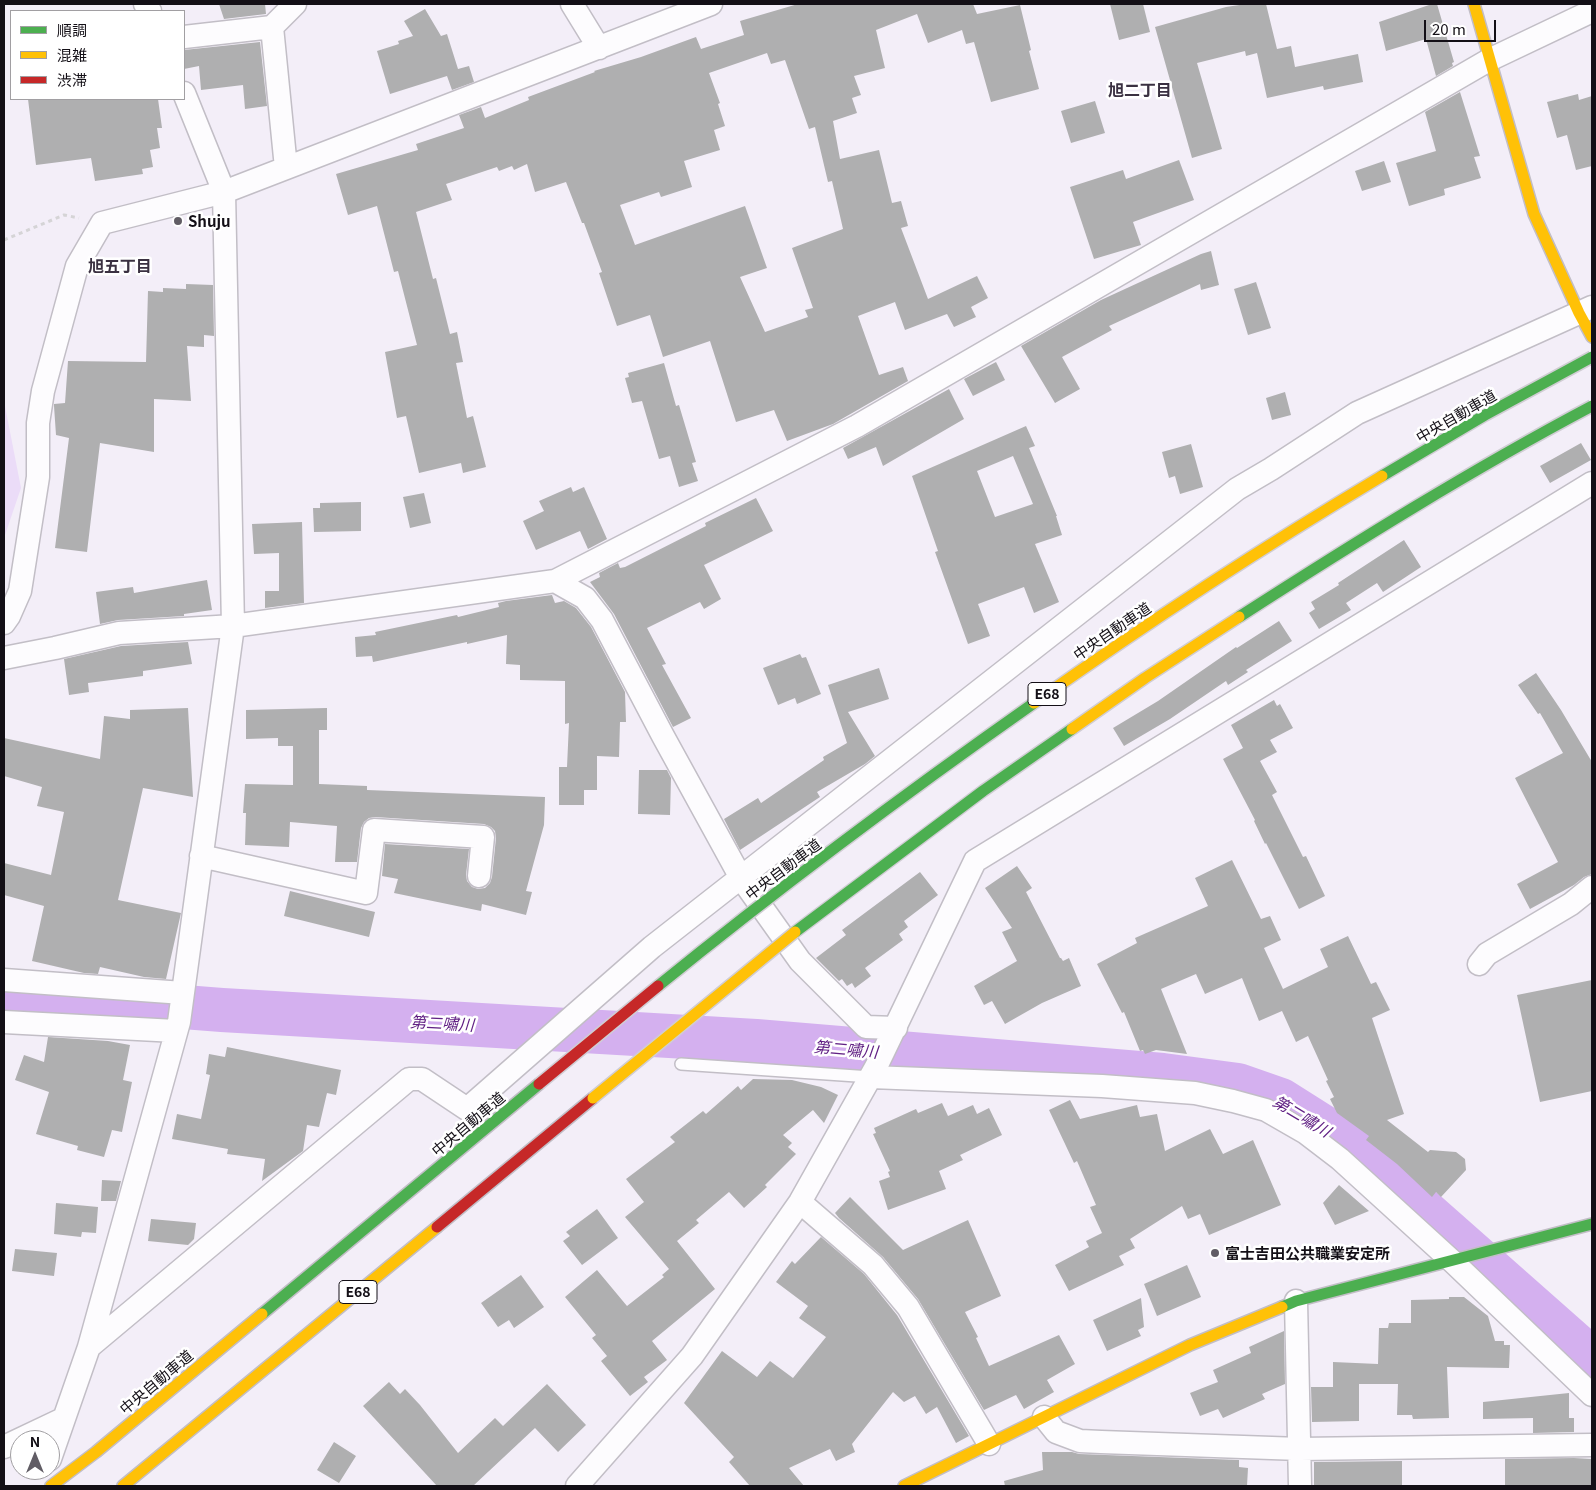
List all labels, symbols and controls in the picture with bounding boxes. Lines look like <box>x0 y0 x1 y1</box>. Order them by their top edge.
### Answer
legend <box>10 10 185 100</box>
scale bar <box>1426 10 1498 42</box>
text: 20 m <box>1432 18 1466 39</box>
text: 順調 <box>57 19 87 40</box>
text: 混雑 <box>57 44 87 65</box>
text: 渋滞 <box>57 69 87 90</box>
district label: 旭二丁目 <box>1108 80 1172 100</box>
place label: Shuju <box>188 212 231 230</box>
marker: Shuju <box>172 215 184 227</box>
district label: 旭五丁目 <box>88 256 152 276</box>
street label: 中央自動車道 <box>1413 386 1499 446</box>
street label: 中央自動車道 <box>1070 598 1154 664</box>
road number: E68 <box>1028 682 1066 706</box>
street label: 中央自動車道 <box>742 835 824 903</box>
water label: 第二嘯川 <box>410 1012 474 1034</box>
water label: 第二嘯川 <box>813 1037 879 1061</box>
street label: 中央自動車道 <box>428 1088 508 1160</box>
water label: 第二嘯川 <box>1270 1091 1334 1141</box>
place label: 富士吉田公共職業安定所 <box>1225 1244 1390 1262</box>
marker: 富士吉田公共職業安定所 <box>1209 1247 1221 1259</box>
road number: E68 <box>339 1280 377 1304</box>
street label: 中央自動車道 <box>116 1346 196 1418</box>
north arrow <box>10 1430 60 1480</box>
text: N <box>30 1431 40 1451</box>

